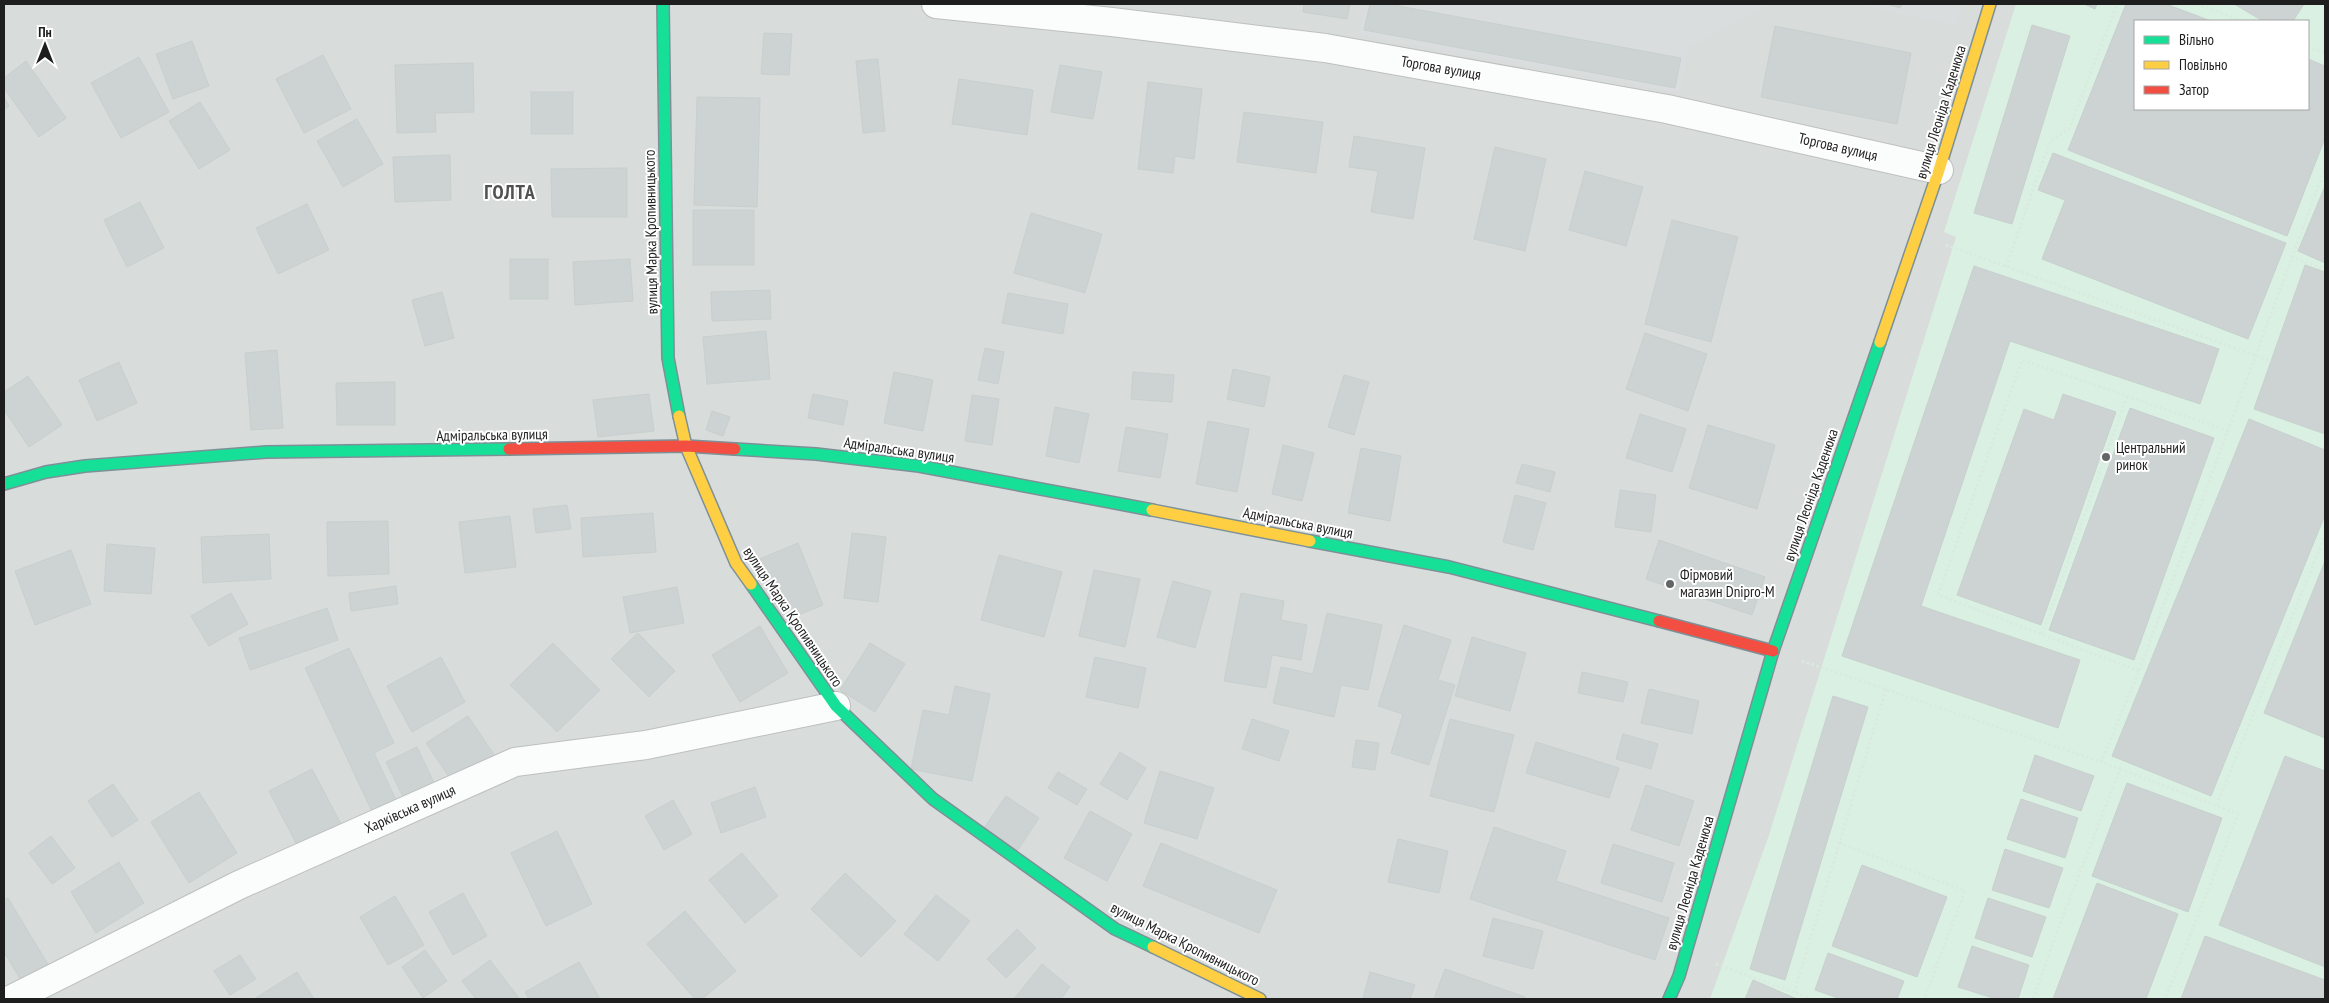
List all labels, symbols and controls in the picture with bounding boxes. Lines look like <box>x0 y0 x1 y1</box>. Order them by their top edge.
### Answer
north arrow <box>20 20 70 70</box>
legend <box>2134 20 2309 110</box>
text: Пн <box>38 23 52 41</box>
text: Вільно <box>2179 30 2214 49</box>
street label: вулиця Леоніда Каденюка <box>1911 43 1970 181</box>
street label: Торгова вулиця <box>1400 51 1483 84</box>
text: Повільно <box>2179 55 2227 74</box>
text: Затор <box>2179 80 2209 99</box>
street label: Торгова вулиця <box>1797 128 1880 165</box>
street label: вулиця Марка Кропивницького <box>640 150 661 314</box>
district label: ГОЛТА <box>484 179 536 205</box>
street label: Адміральська вулиця <box>436 424 548 445</box>
street label: вулиця Леоніда Каденюка <box>1779 426 1842 563</box>
street label: Адміральська вулиця <box>843 432 956 467</box>
place label: Центральний ринок <box>2116 438 2185 474</box>
marker: Центральний ринок <box>2100 451 2112 463</box>
street label: Адміральська вулиця <box>1242 503 1355 543</box>
street label: вулиця Марка Кропивницького <box>740 543 847 690</box>
place label: Фірмовий магазин Dnipro-M <box>1680 565 1775 601</box>
marker: Фірмовий магазин Dnipro-M <box>1664 578 1676 590</box>
street label: Харківська вулиця <box>361 780 458 837</box>
street label: вулиця Леоніда Каденюка <box>1661 814 1718 952</box>
street label: вулиця Марка Кропивницького <box>1108 898 1263 989</box>

